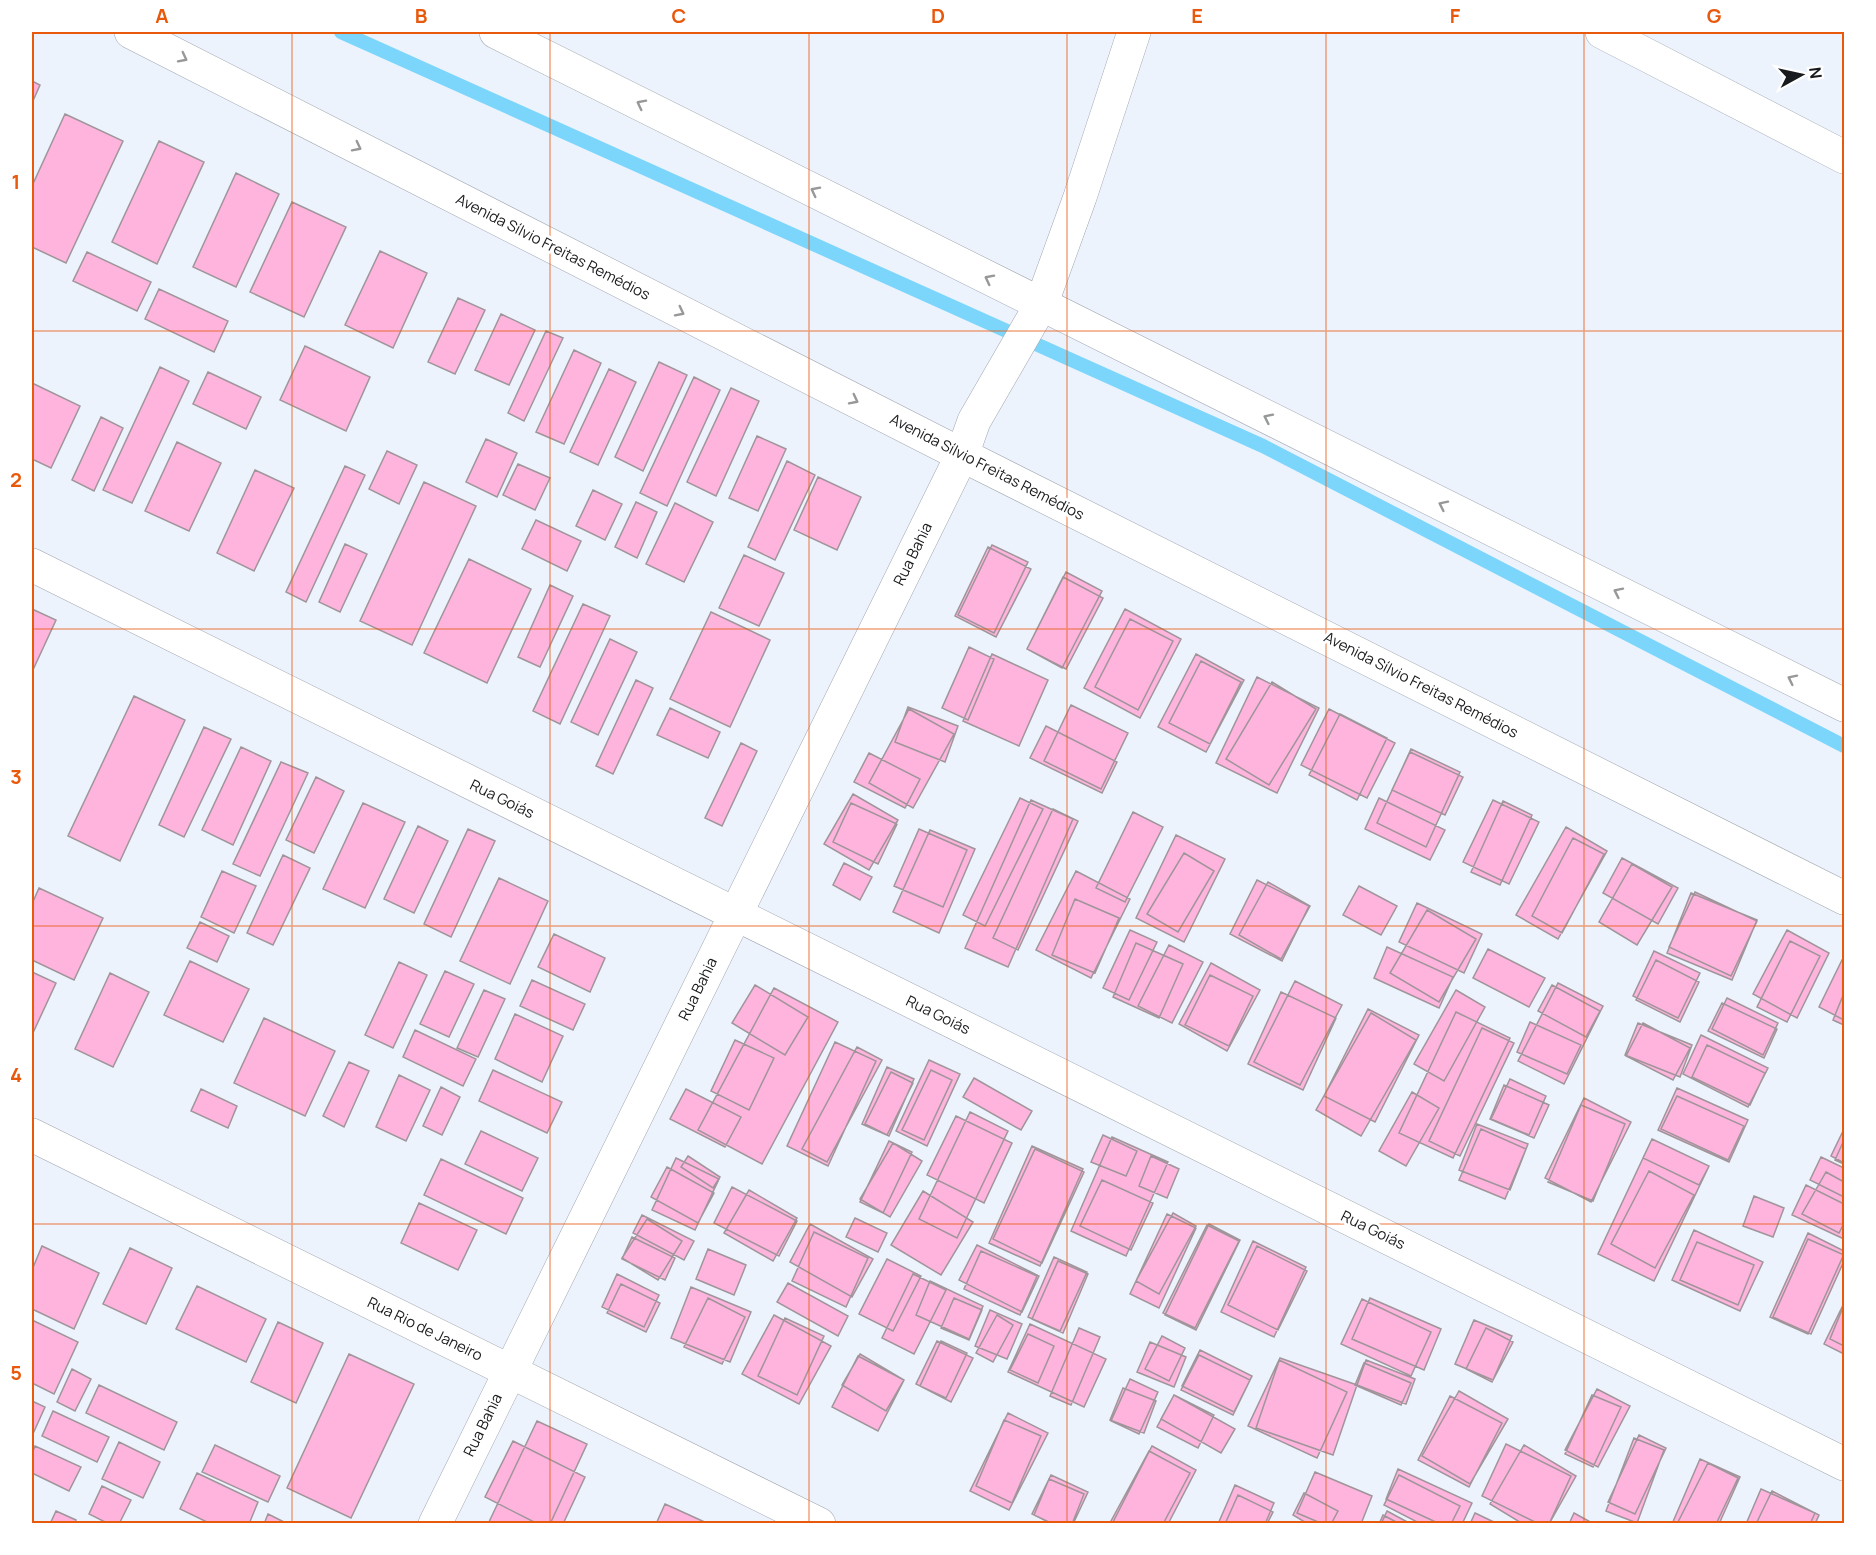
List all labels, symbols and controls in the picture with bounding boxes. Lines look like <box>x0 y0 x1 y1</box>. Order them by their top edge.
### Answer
text: A <box>155 2 169 29</box>
text: B <box>415 2 428 29</box>
text: C <box>672 2 686 29</box>
text: D <box>931 2 945 29</box>
text: E <box>1191 2 1203 29</box>
text: F <box>1450 2 1461 29</box>
text: G <box>1707 2 1722 29</box>
north arrow <box>1771 45 1831 105</box>
one-way arrow <box>177 51 188 62</box>
text: N <box>1804 66 1828 80</box>
one-way arrow <box>636 100 647 111</box>
one-way arrow <box>351 139 362 151</box>
text: 1 <box>12 168 20 195</box>
one-way arrow <box>810 187 821 199</box>
street label: Avenida Sílvio Freitas Remédios <box>452 188 654 305</box>
one-way arrow <box>985 275 996 286</box>
one-way arrow <box>674 304 685 316</box>
one-way arrow <box>848 393 858 404</box>
street label: Avenida Sílvio Freitas Remédios <box>886 408 1088 525</box>
one-way arrow <box>1264 414 1275 425</box>
text: 2 <box>10 466 22 493</box>
one-way arrow <box>1439 501 1449 512</box>
street label: Rua Bahia <box>888 519 937 589</box>
one-way arrow <box>1613 588 1624 599</box>
street label: Avenida Sílvio Freitas Remédios <box>1320 626 1522 743</box>
one-way arrow <box>1788 675 1799 686</box>
text: 3 <box>10 763 22 790</box>
street label: Rua Goiás <box>467 774 538 823</box>
street label: Rua Bahia <box>673 954 722 1024</box>
street label: Rua Goiás <box>903 990 974 1039</box>
text: 4 <box>10 1061 22 1088</box>
street label: Rua Goiás <box>1338 1205 1409 1254</box>
street label: Rua Rio de Janeiro <box>364 1292 486 1366</box>
text: 5 <box>10 1359 22 1386</box>
street label: Rua Bahia <box>458 1390 507 1460</box>

